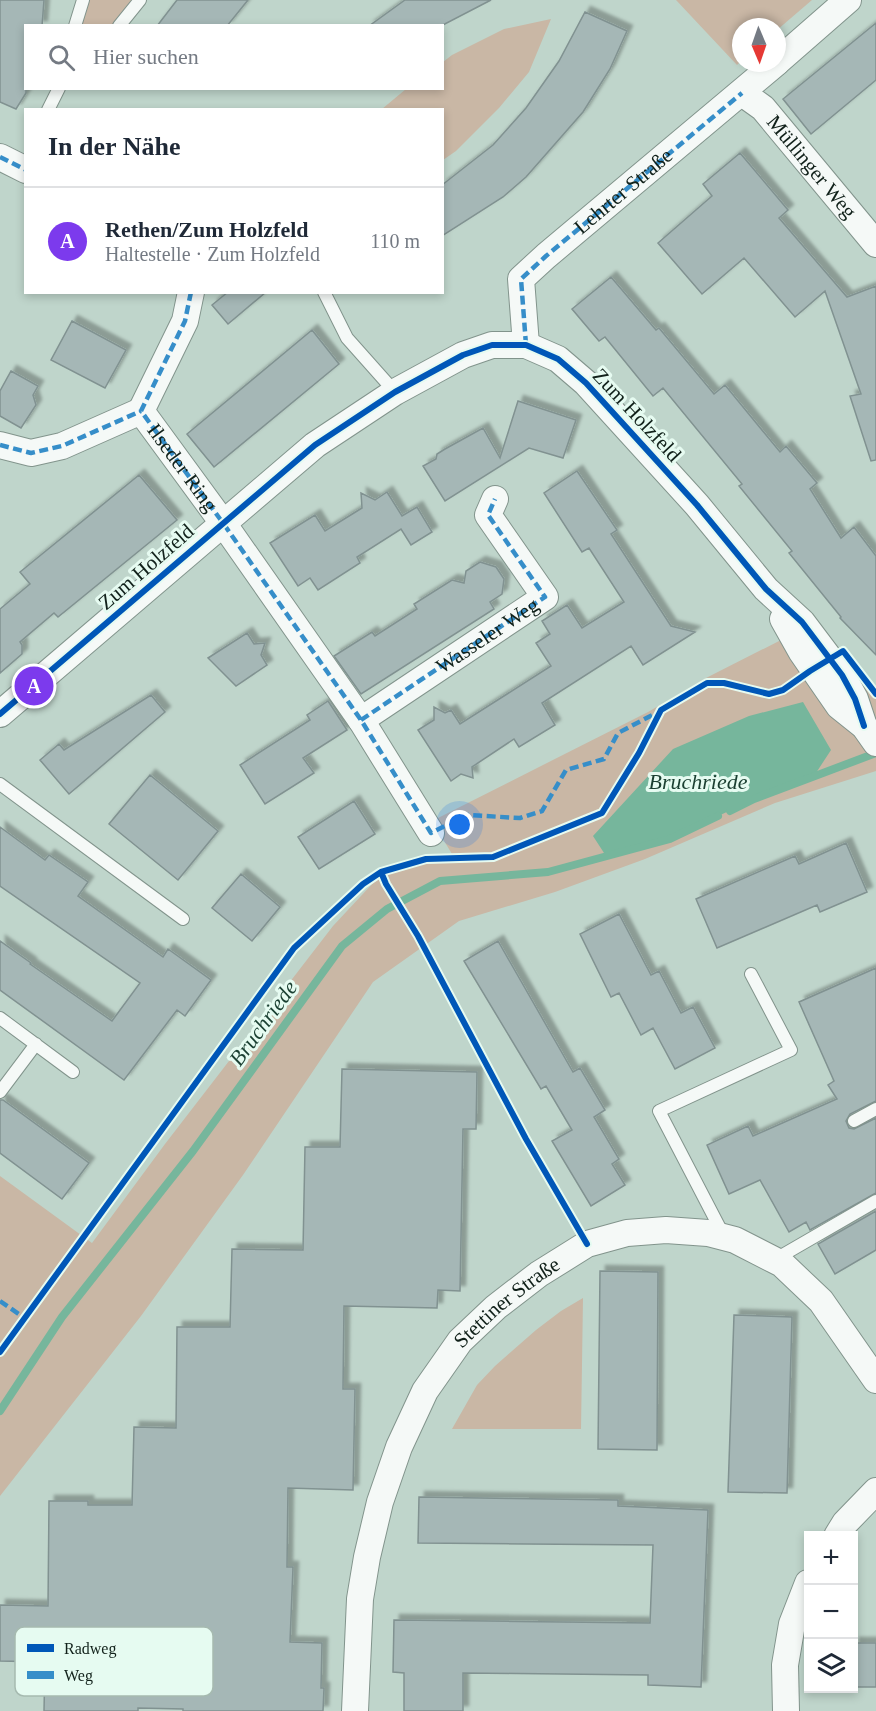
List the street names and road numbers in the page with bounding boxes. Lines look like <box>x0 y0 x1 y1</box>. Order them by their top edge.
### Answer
street label: Müllinger Weg <box>762 110 862 223</box>
street label: Lehrter Straße <box>569 143 677 239</box>
street label: Zum Holzfeld <box>588 364 686 467</box>
street label: Ilseder Ring <box>142 419 223 517</box>
street label: Zum Holzfeld <box>93 519 199 615</box>
street label: Wasseler Weg <box>432 592 544 678</box>
street label: Stettiner Straße <box>449 1252 564 1353</box>

